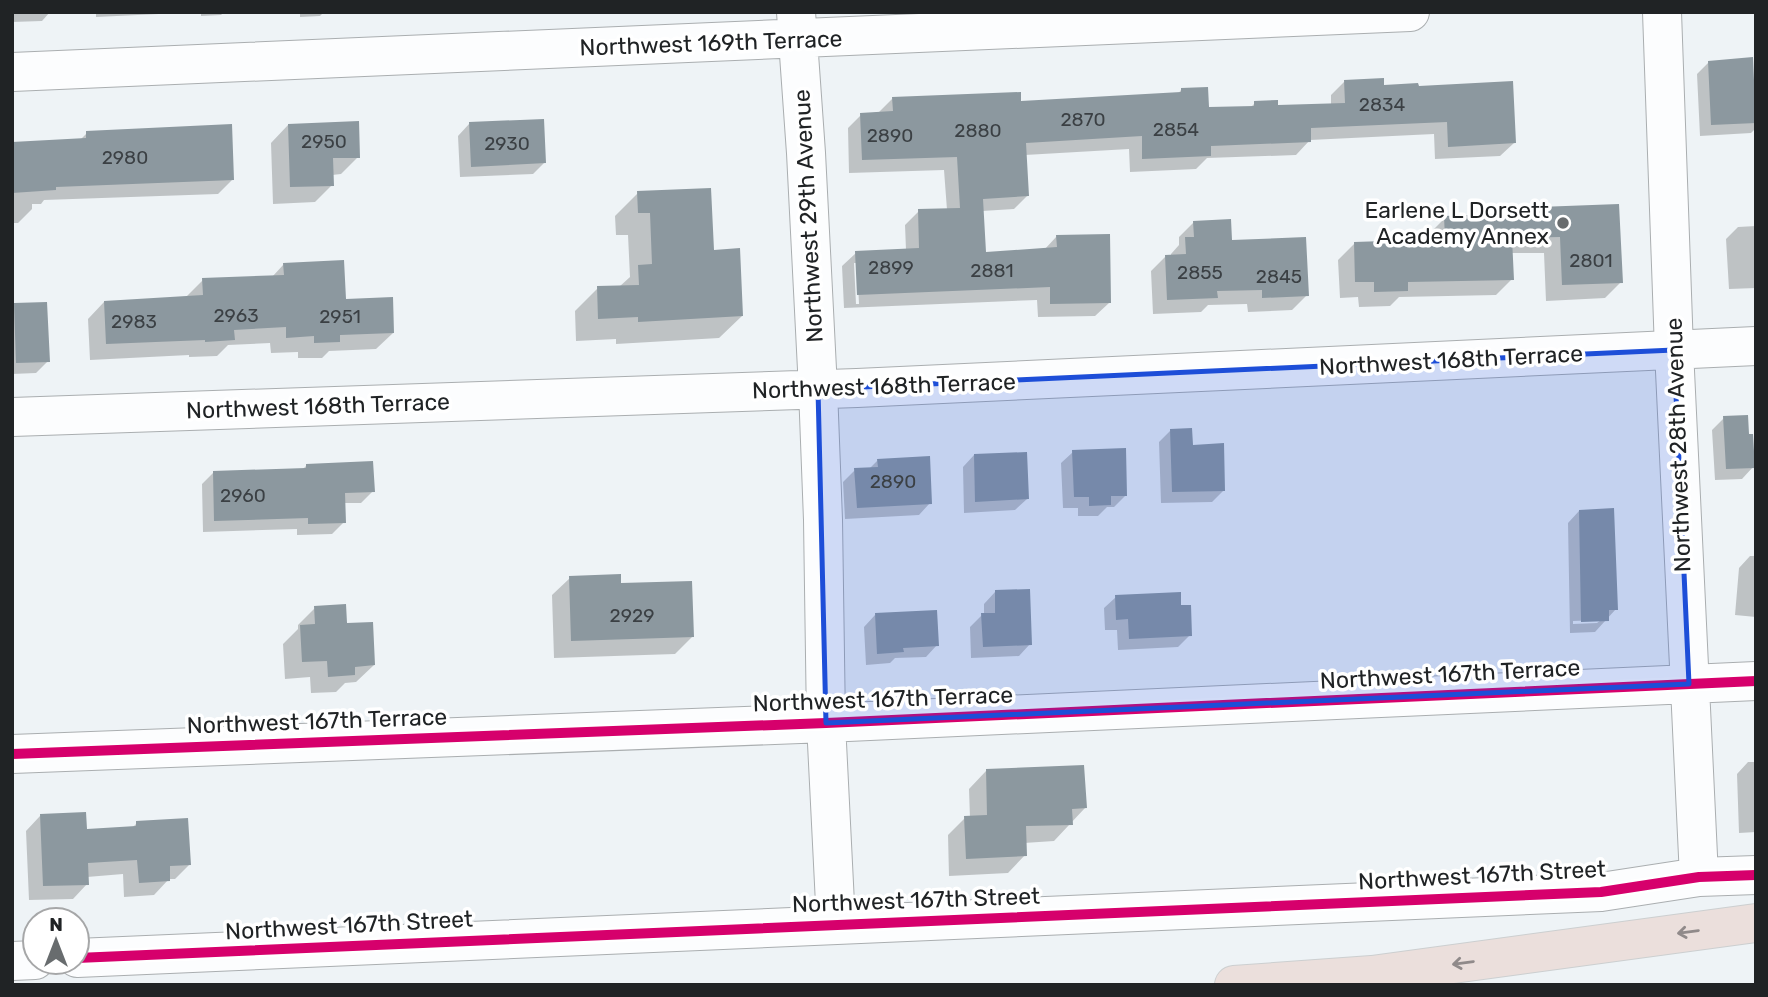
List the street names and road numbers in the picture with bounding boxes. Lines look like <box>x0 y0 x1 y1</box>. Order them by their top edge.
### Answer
street label: Northwest 169th Terrace <box>579 24 843 62</box>
street label: Northwest 29th Avenue <box>787 89 829 343</box>
street label: Northwest 28th Avenue <box>1660 317 1696 573</box>
street label: Northwest 168th Terrace <box>1318 339 1584 381</box>
street label: Northwest 168th Terrace <box>752 367 1016 405</box>
street label: Northwest 168th Terrace <box>186 387 450 425</box>
street label: Northwest 167th Terrace <box>1319 653 1581 695</box>
street label: Northwest 167th Terrace <box>752 680 1014 718</box>
street label: Northwest 167th Terrace <box>186 702 448 740</box>
street label: Northwest 167th Street <box>1357 855 1607 895</box>
street label: Northwest 167th Street <box>792 882 1040 918</box>
street label: Northwest 167th Street <box>224 905 474 945</box>

